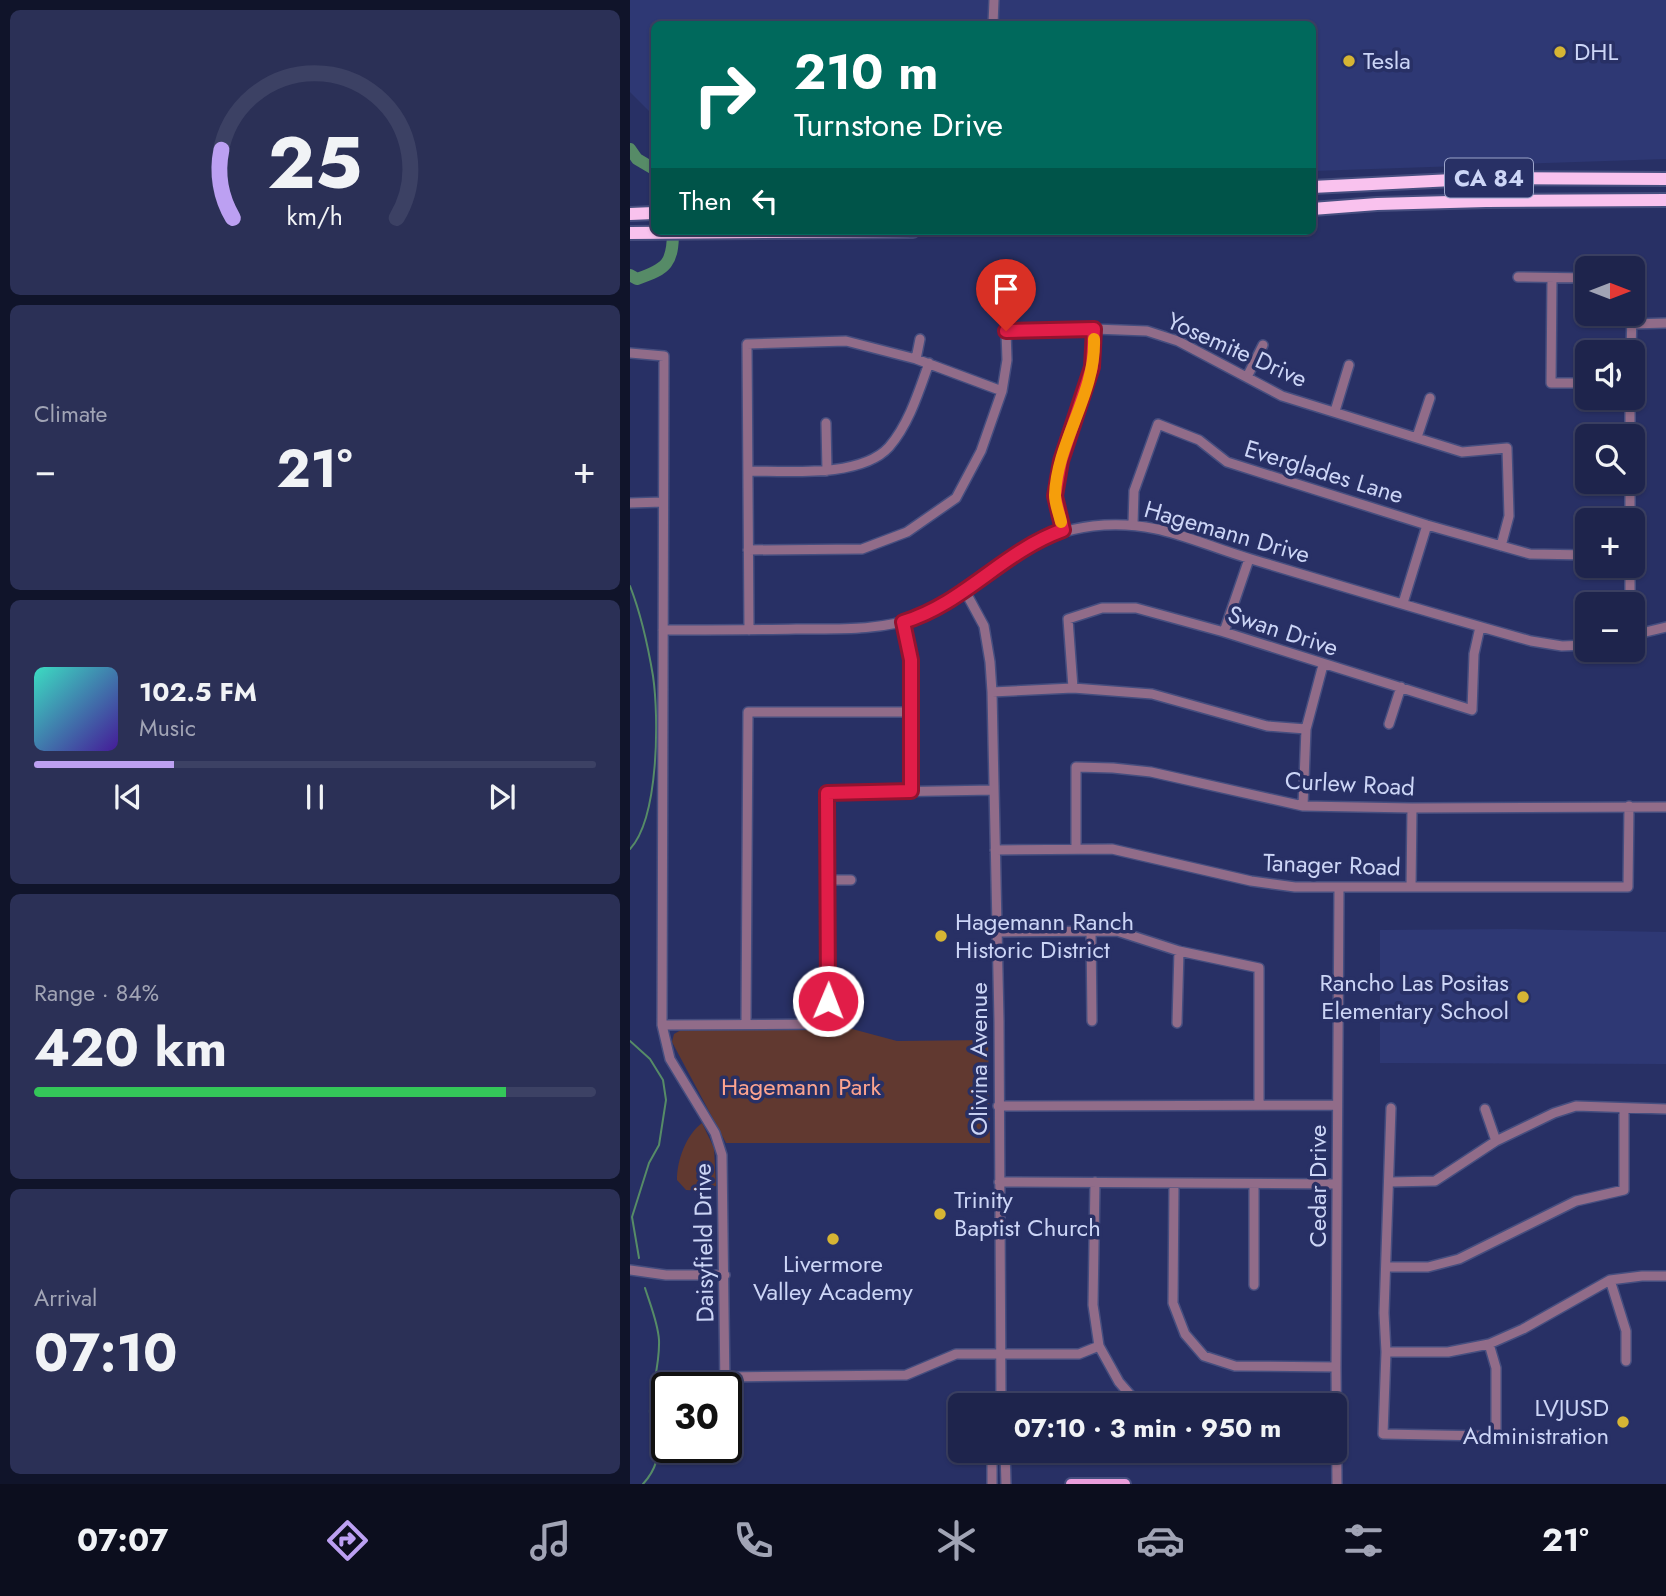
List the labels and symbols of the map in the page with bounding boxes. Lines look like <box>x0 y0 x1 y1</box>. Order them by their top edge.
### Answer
place label: DHL <box>1574 34 1618 69</box>
place label: Tesla <box>1363 43 1411 78</box>
marker: DHL <box>1552 44 1568 60</box>
marker: Tesla <box>1341 53 1357 69</box>
road number: CA 84 <box>1445 158 1533 197</box>
north arrow <box>1575 256 1645 326</box>
pin <box>976 259 1036 331</box>
street label: Yosemite Drive <box>1162 303 1313 396</box>
street label: Everglades Lane <box>1240 431 1408 512</box>
street label: Hagemann Drive <box>1140 491 1314 572</box>
street label: Swan Drive <box>1223 596 1343 665</box>
street label: Curlew Road <box>1284 763 1416 804</box>
street label: Tanager Road <box>1263 845 1401 884</box>
place label: Hagemann Ranch Historic District <box>955 904 1134 967</box>
marker: Hagemann Ranch Historic District <box>933 928 949 944</box>
position arrow <box>791 964 865 1038</box>
place label: Rancho Las Positas Elementary School <box>1319 965 1509 1028</box>
street label: Olivina Avenue <box>961 982 996 1136</box>
marker: Rancho Las Positas Elementary School <box>1515 989 1531 1005</box>
park label: Hagemann Park <box>721 1069 882 1104</box>
street label: Cedar Drive <box>1300 1125 1335 1247</box>
street label: Daisyfield Drive <box>685 1163 722 1323</box>
place label: Trinity Baptist Church <box>954 1182 1101 1245</box>
marker: Trinity Baptist Church <box>932 1206 948 1222</box>
marker: Livermore Valley Academy <box>825 1231 841 1247</box>
place label: Livermore Valley Academy <box>753 1246 913 1309</box>
speed limit sign: 30 <box>651 1372 742 1463</box>
place label: LVJUSD Administration <box>1463 1390 1609 1453</box>
marker: LVJUSD Administration <box>1615 1414 1631 1430</box>

